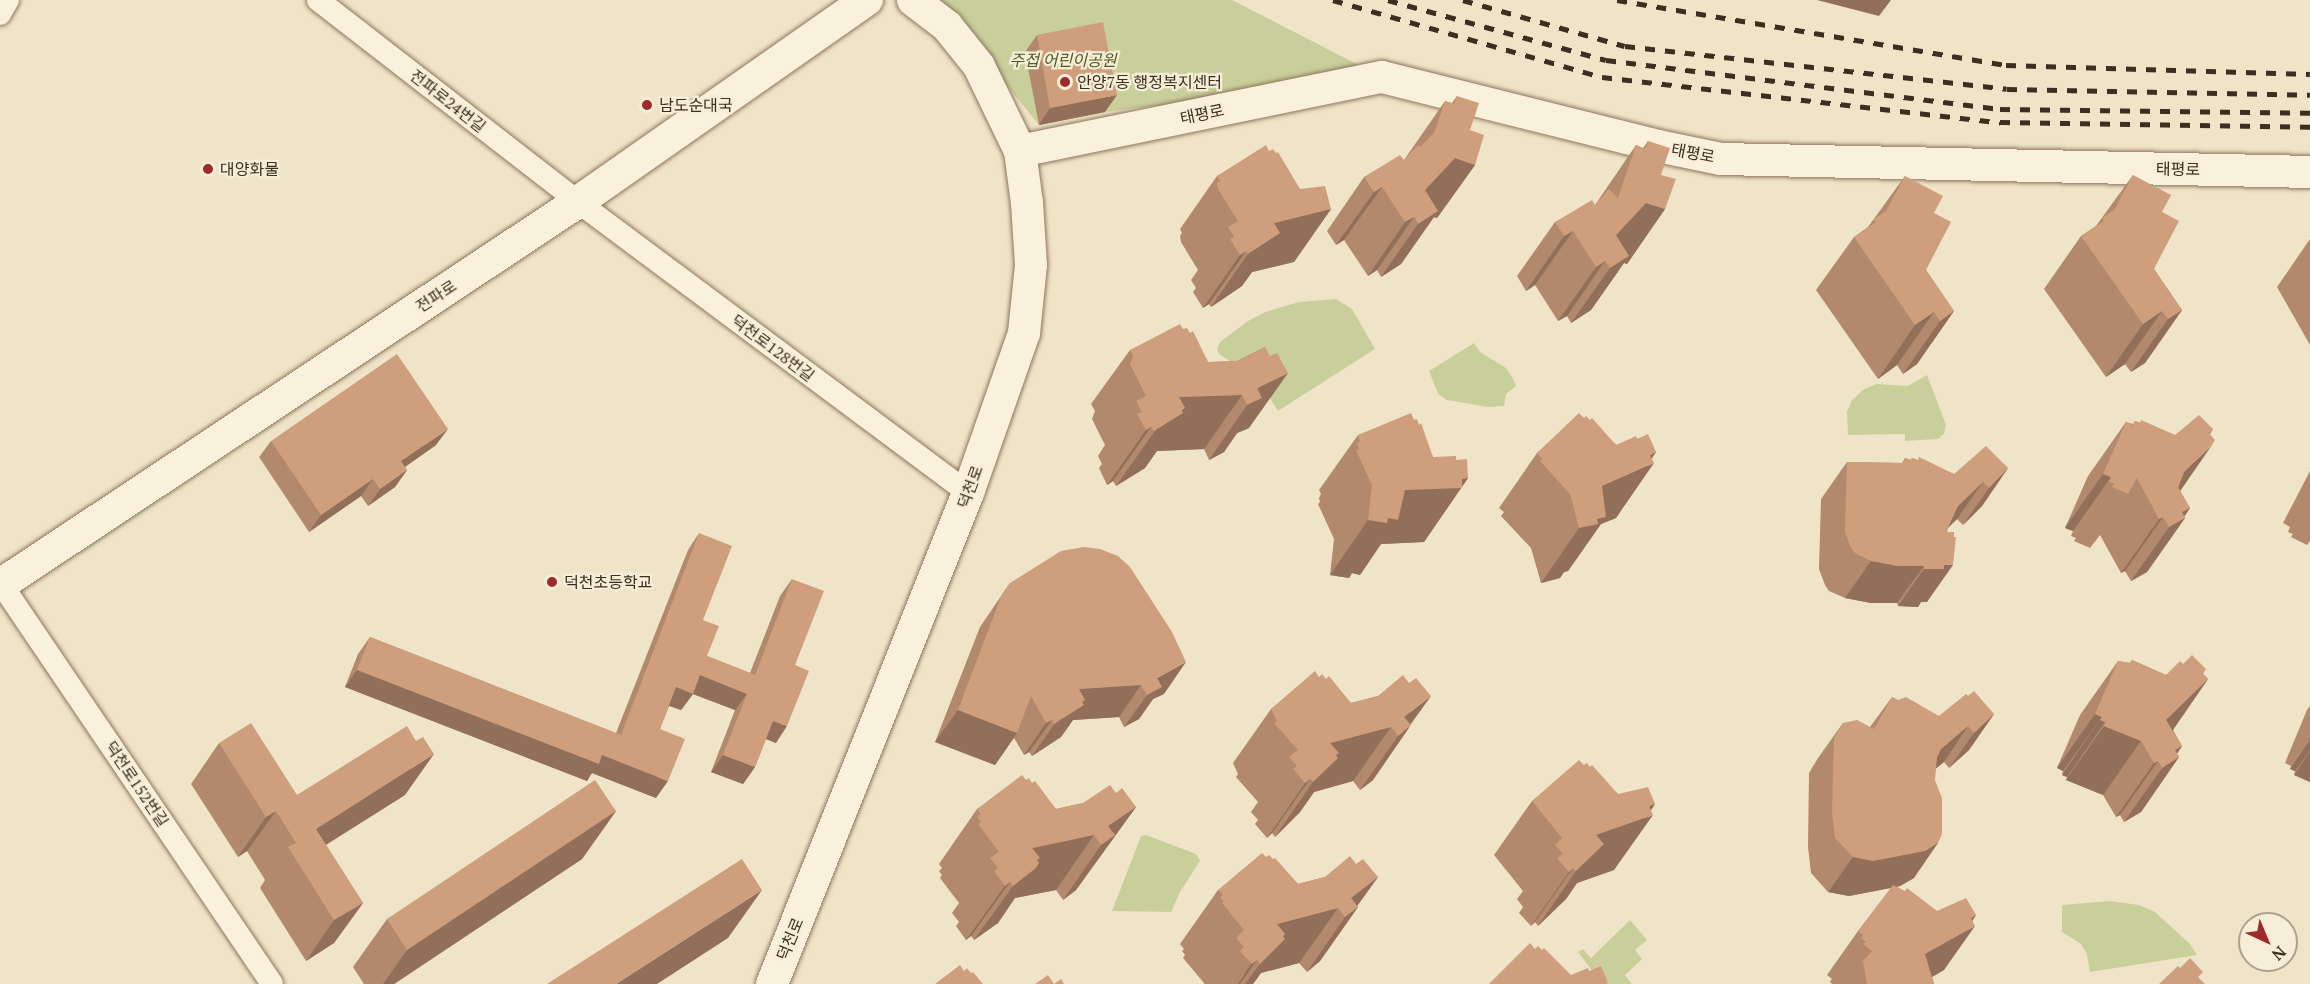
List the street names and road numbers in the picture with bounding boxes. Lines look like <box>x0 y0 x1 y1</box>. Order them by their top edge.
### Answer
street label: 전파로24번길 <box>406 66 490 136</box>
street label: 태평로 <box>1178 100 1226 128</box>
street label: 태평로 <box>1669 139 1717 167</box>
street label: 태평로 <box>2156 159 2200 179</box>
street label: 전파로 <box>412 276 460 316</box>
street label: 덕천로128번길 <box>728 310 818 386</box>
street label: 덕천로 <box>953 463 987 511</box>
street label: 덕천로152번길 <box>101 738 173 830</box>
street label: 덕천로 <box>773 915 807 963</box>

